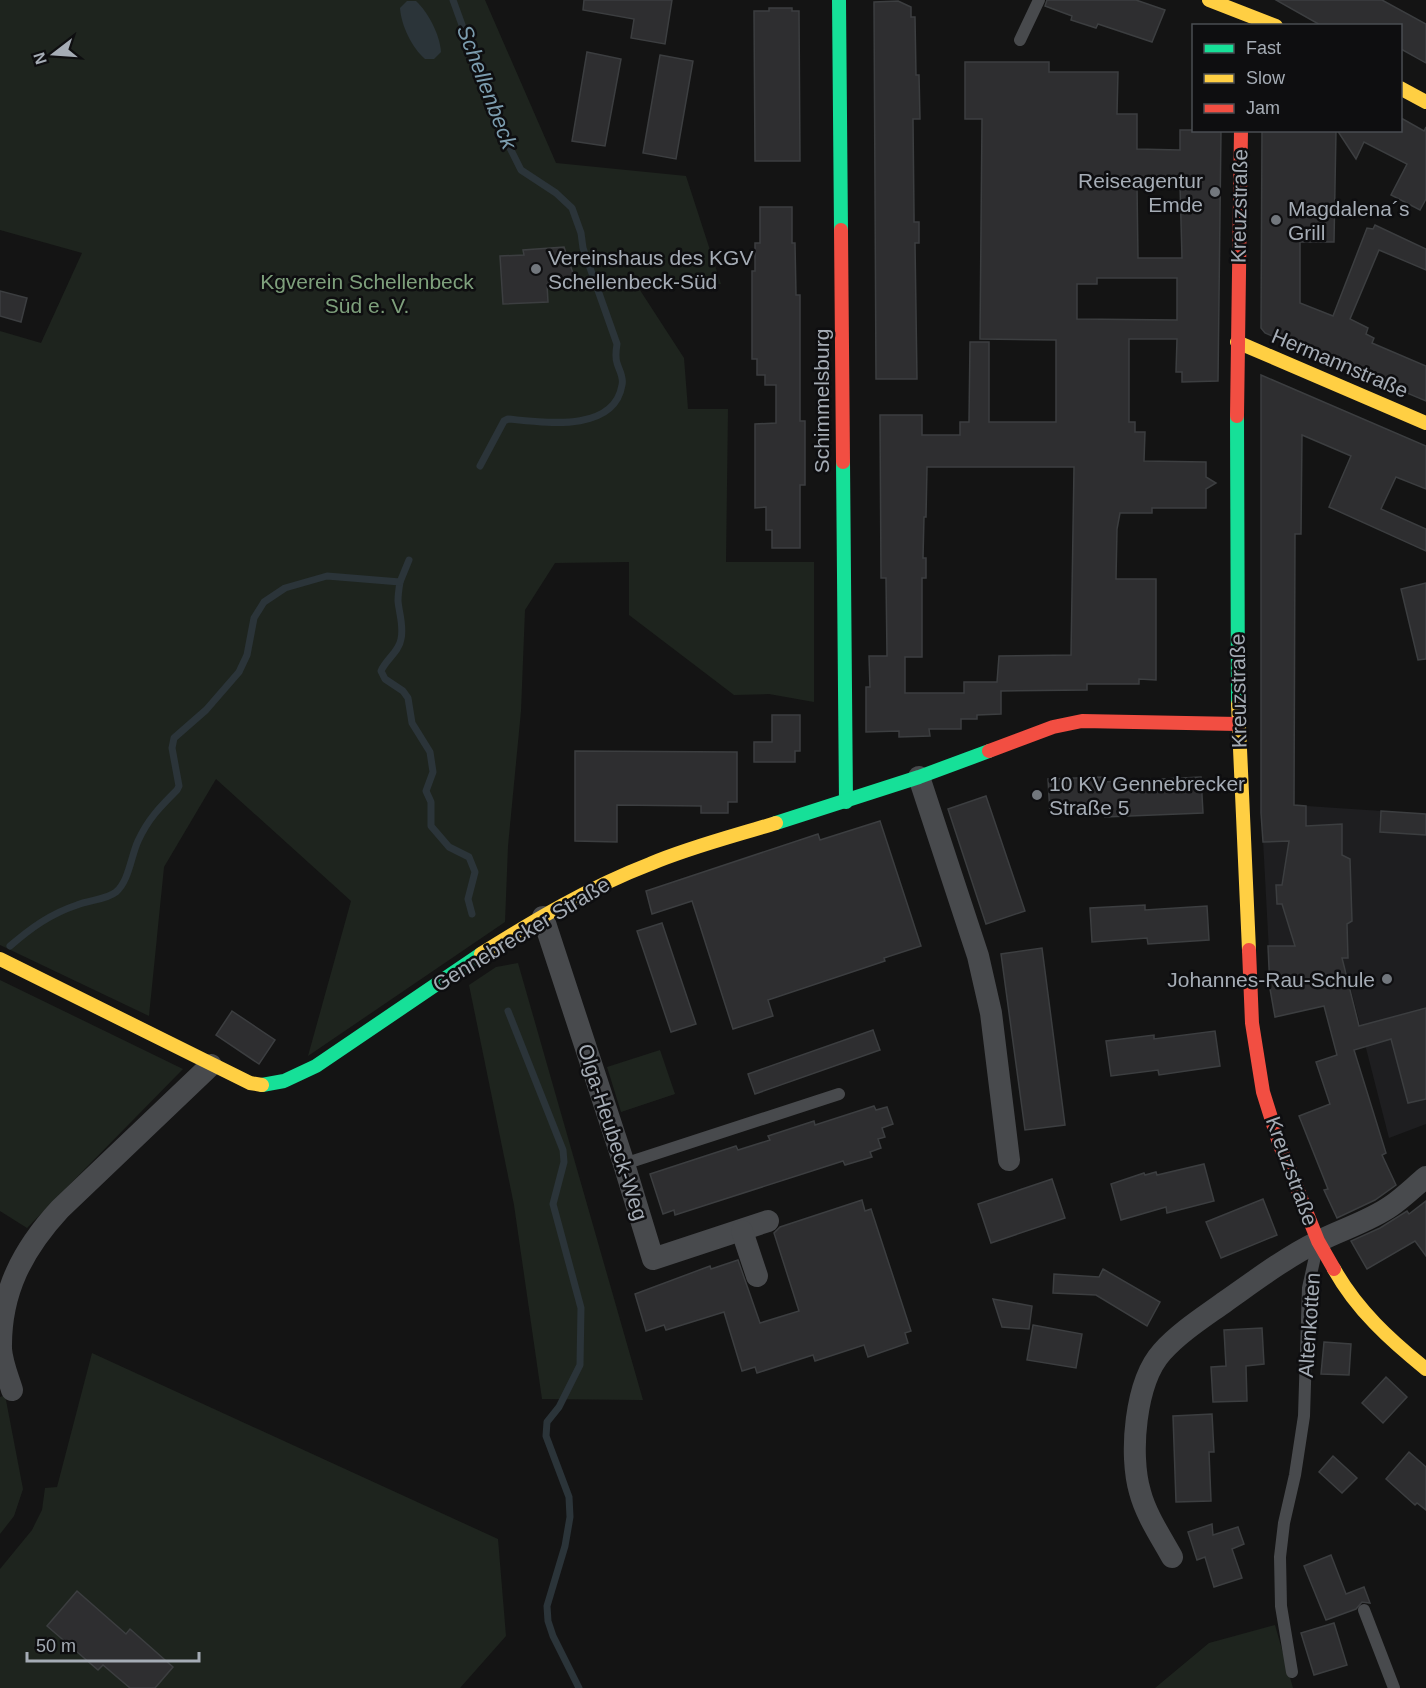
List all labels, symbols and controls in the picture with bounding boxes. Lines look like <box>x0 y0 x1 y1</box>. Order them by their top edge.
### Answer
water label: Schellenbeck <box>452 21 522 153</box>
north arrow <box>24 24 84 84</box>
legend <box>1192 24 1402 132</box>
text: Fast <box>1246 38 1281 58</box>
text: N <box>30 50 50 66</box>
text: Slow <box>1246 68 1286 88</box>
text: Jam <box>1246 98 1280 118</box>
street label: Kreuzstraße <box>1227 149 1251 263</box>
place label: Reiseagentur Emde <box>1078 169 1203 216</box>
marker: Reiseagentur Emde <box>1208 185 1222 199</box>
place label: Magdalena´s Grill <box>1288 197 1409 244</box>
marker: Magdalena´s Grill <box>1269 213 1283 227</box>
place label: Vereinshaus des KGV Schellenbeck-Süd <box>548 246 753 293</box>
marker: Vereinshaus des KGV Schellenbeck-Süd <box>529 262 543 276</box>
park label: Kgverein Schellenbeck Süd e. V. <box>260 270 474 317</box>
street label: Hermannstraße <box>1268 324 1412 402</box>
street label: Schimmelsburg <box>810 329 833 473</box>
street label: Kreuzstraße <box>1226 634 1250 748</box>
place label: 10 KV Gennebrecker Straße 5 <box>1049 772 1245 819</box>
marker: 10 KV Gennebrecker Straße 5 <box>1030 788 1044 802</box>
street label: Gennebrecker Straße <box>429 872 613 996</box>
place label: Johannes-Rau-Schule <box>1167 968 1375 991</box>
marker: Johannes-Rau-Schule <box>1380 972 1394 986</box>
street label: Olga-Heubeck-Weg <box>574 1041 652 1223</box>
street label: Kreuzstraße <box>1262 1113 1322 1229</box>
street label: Altenkotten <box>1294 1272 1324 1378</box>
scale bar <box>27 1625 200 1663</box>
text: 50 m <box>36 1636 76 1656</box>

